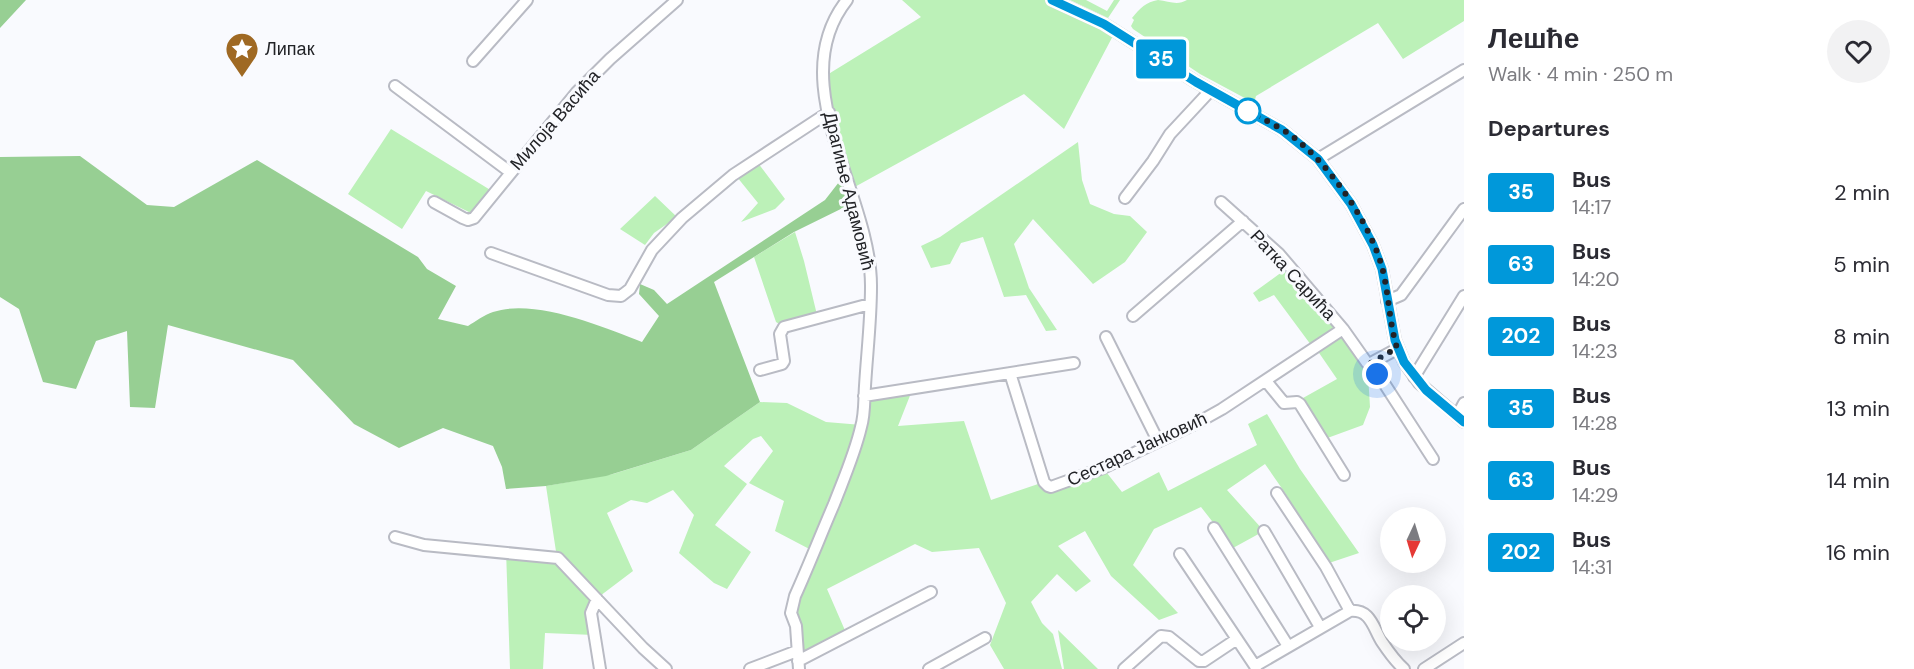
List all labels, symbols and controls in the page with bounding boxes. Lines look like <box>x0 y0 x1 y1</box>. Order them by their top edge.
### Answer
text: Лешће <box>1488 20 1579 57</box>
button: heart <box>1827 20 1890 83</box>
place icon: Липак <box>224 31 260 78</box>
place label: Липак <box>265 37 315 61</box>
line badge: 35 <box>1134 40 1188 78</box>
text: 35 <box>1148 45 1174 73</box>
text: Walk · 4 min · 250 m <box>1488 61 1673 87</box>
street label: Милоја Васића <box>505 64 606 175</box>
unlabelled marker <box>1235 98 1261 124</box>
street label: Драгиње Адамовић <box>818 109 880 273</box>
text: Departures <box>1488 114 1610 143</box>
text: Bus <box>1572 165 1611 194</box>
text: 35 <box>1508 178 1534 206</box>
text: 2 min <box>1834 178 1890 207</box>
text: 14:17 <box>1572 194 1611 220</box>
street label: Ратка Сарића <box>1245 225 1342 326</box>
text: Bus <box>1572 237 1611 266</box>
text: 63 <box>1508 250 1534 278</box>
text: 5 min <box>1833 250 1890 279</box>
text: 14:20 <box>1572 266 1619 292</box>
text: Bus <box>1572 309 1611 338</box>
text: 202 <box>1502 322 1540 350</box>
text: 8 min <box>1833 322 1890 351</box>
text: 14:23 <box>1572 338 1618 364</box>
your location <box>1362 359 1392 389</box>
text: Bus <box>1572 381 1611 410</box>
text: 35 <box>1508 394 1534 422</box>
text: 13 min <box>1827 394 1890 423</box>
street label: Сестара Јанковић <box>1063 406 1211 492</box>
text: 14:28 <box>1572 410 1618 436</box>
text: Bus <box>1572 453 1611 482</box>
text: 63 <box>1508 466 1534 494</box>
text: 14 min <box>1826 466 1890 495</box>
text: 14:29 <box>1572 482 1618 508</box>
north arrow <box>1380 507 1446 573</box>
map controls <box>1380 507 1446 651</box>
text: Bus <box>1572 525 1611 554</box>
text: 202 <box>1502 538 1540 566</box>
text: 16 min <box>1826 538 1890 567</box>
text: 14:31 <box>1572 554 1612 580</box>
button: locate <box>1380 585 1446 651</box>

